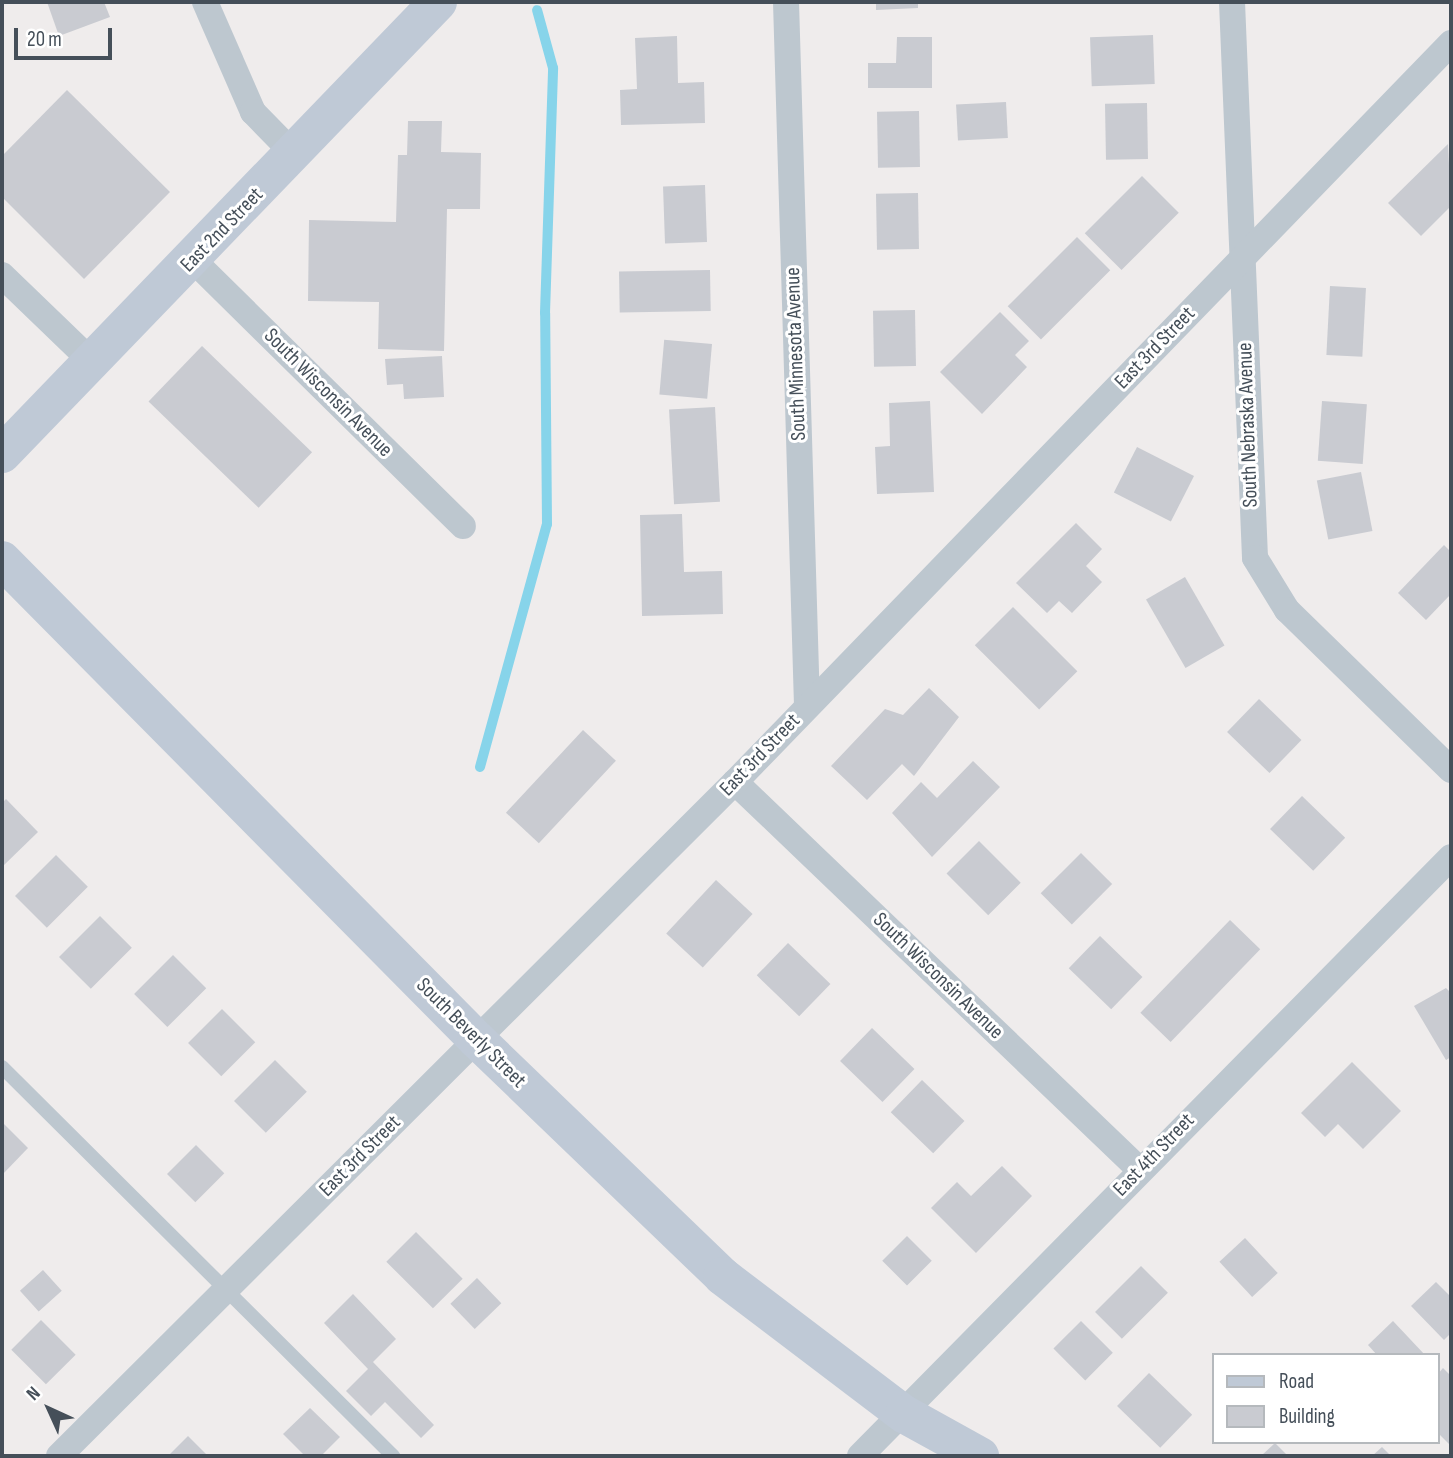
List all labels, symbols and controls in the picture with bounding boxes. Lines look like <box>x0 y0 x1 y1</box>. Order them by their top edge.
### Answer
scale bar <box>18 14 116 58</box>
text: 20 m <box>27 27 62 52</box>
street label: East 2nd Street <box>176 183 268 277</box>
street label: South Minnesota Avenue <box>780 267 812 441</box>
street label: East 3rd Street <box>1110 302 1200 394</box>
street label: South Wisconsin Avenue <box>258 323 398 463</box>
street label: South Nebraska Avenue <box>1233 342 1263 508</box>
street label: East 3rd Street <box>715 709 805 801</box>
street label: South Wisconsin Avenue <box>868 907 1008 1045</box>
street label: South Beverly Street <box>411 973 531 1093</box>
street label: East 4th Street <box>1108 1108 1200 1202</box>
street label: East 3rd Street <box>314 1110 406 1202</box>
legend <box>1212 1353 1439 1444</box>
text: Road <box>1279 1369 1314 1394</box>
north arrow <box>14 1374 84 1444</box>
text: N <box>22 1382 46 1406</box>
text: Building <box>1279 1404 1335 1429</box>

